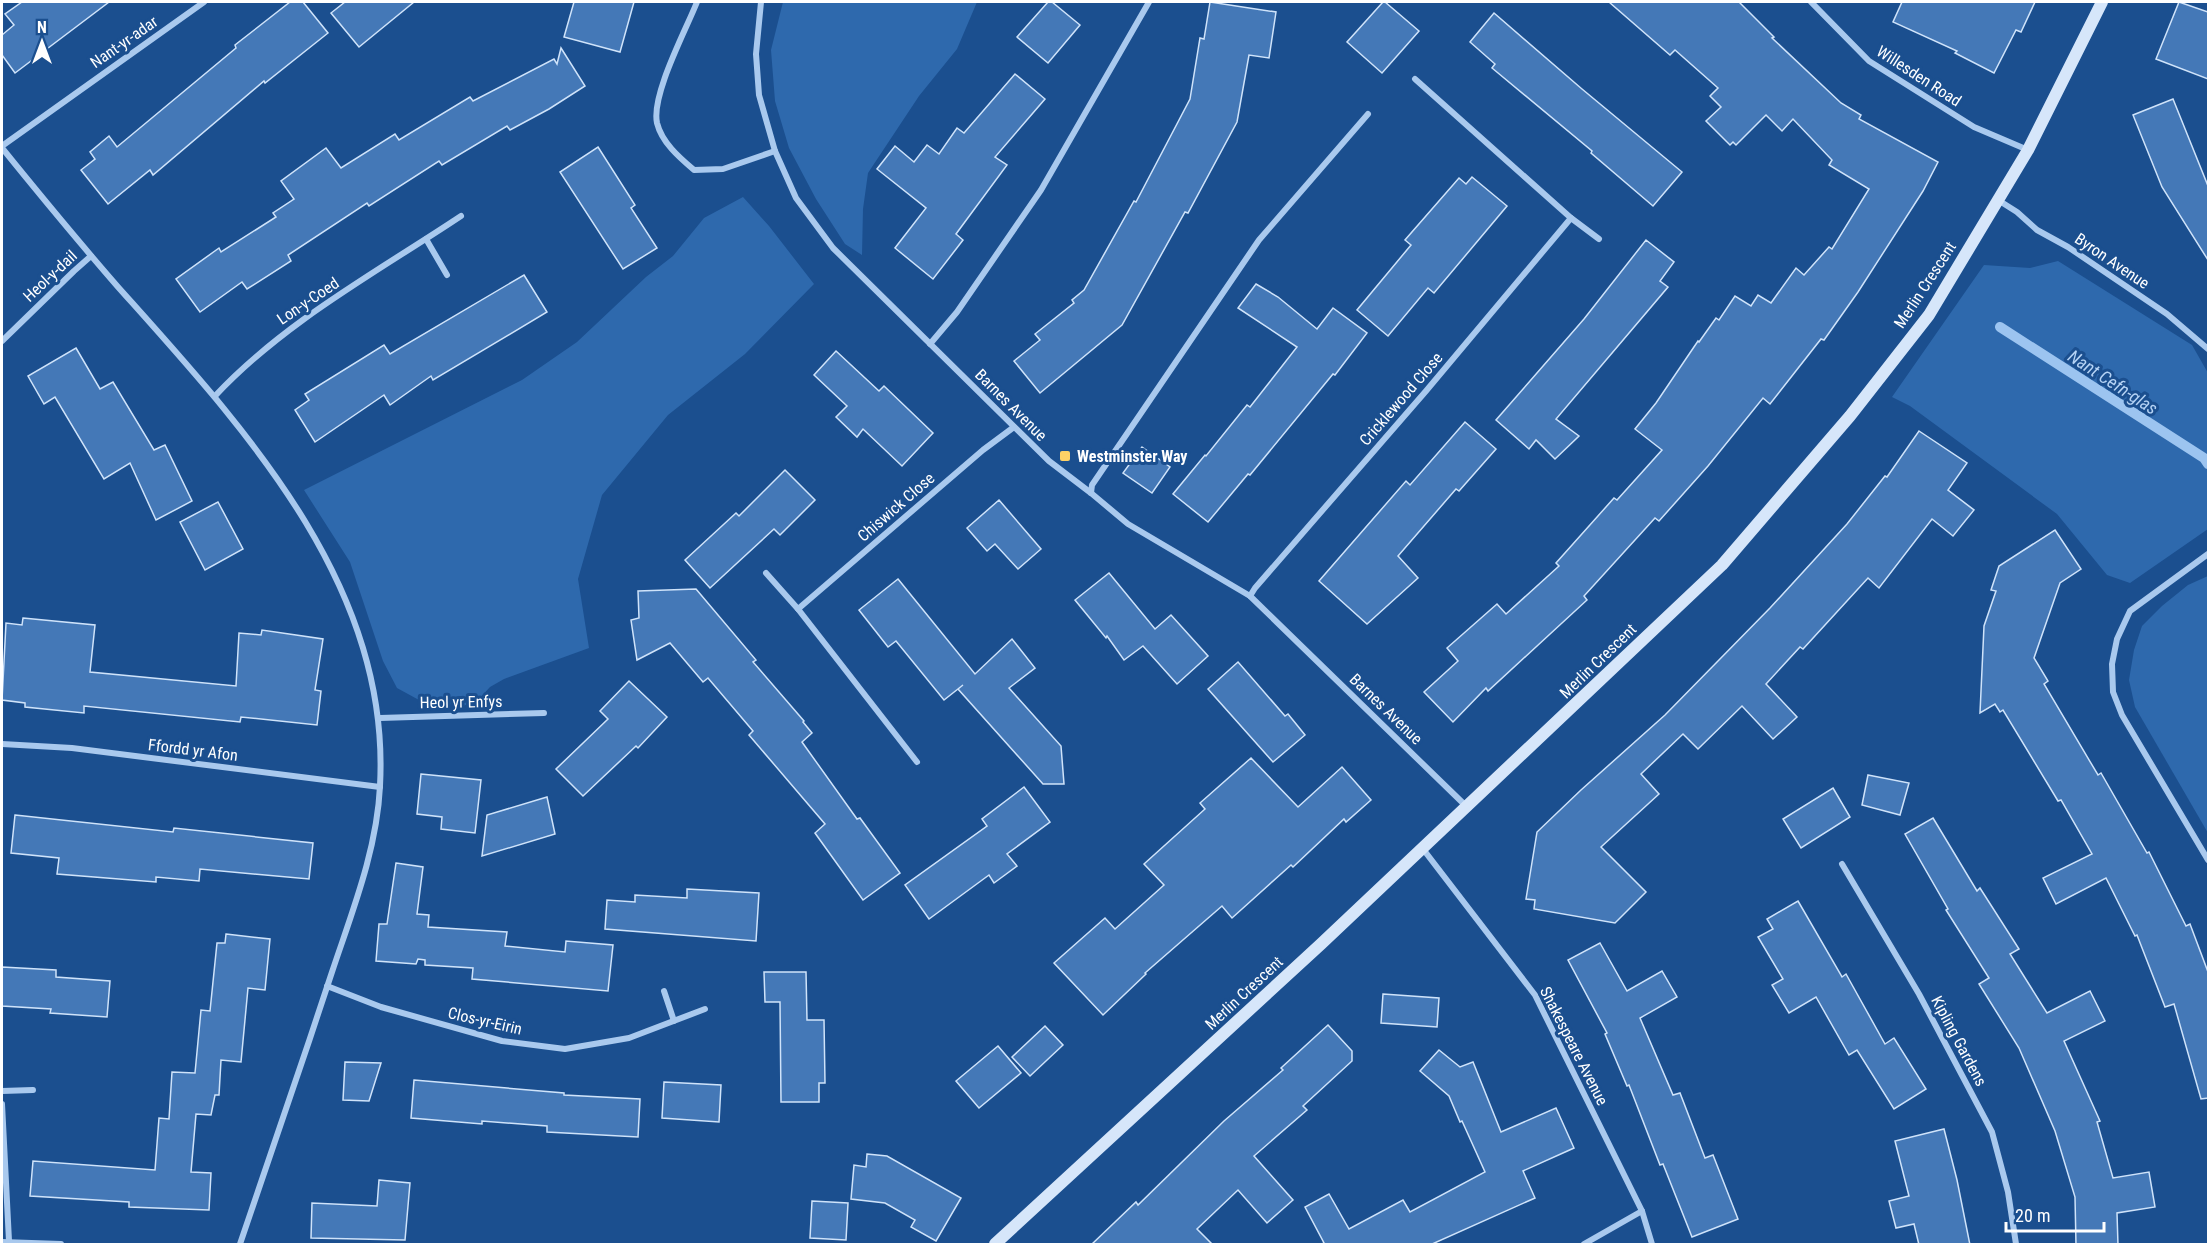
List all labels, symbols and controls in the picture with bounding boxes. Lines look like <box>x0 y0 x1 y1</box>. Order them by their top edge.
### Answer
north arrow <box>12 12 72 72</box>
street label: Nant-yr-adar <box>87 12 161 72</box>
text: N <box>37 18 47 37</box>
street label: Willesden Road <box>1873 42 1965 110</box>
street label: Byron Avenue <box>2071 229 2153 293</box>
street label: Merlin Crescent <box>1890 238 1960 332</box>
street label: Heol-y-dail <box>19 246 81 306</box>
street label: Lon-y-Coed <box>273 273 343 329</box>
water label: Nant Cefn-glas <box>2064 345 2162 419</box>
street label: Cricklewood Close <box>1355 349 1447 449</box>
street label: Barnes Avenue <box>971 365 1051 445</box>
place label: Westminster Way <box>1077 447 1187 466</box>
marker: Westminster Way <box>1058 449 1072 463</box>
street label: Chiswick Close <box>854 468 938 546</box>
street label: Merlin Crescent <box>1556 620 1640 702</box>
street label: Barnes Avenue <box>1346 670 1426 748</box>
street label: Heol yr Enfys <box>419 692 503 712</box>
street label: Ffordd yr Afon <box>147 735 239 765</box>
street label: Merlin Crescent <box>1201 952 1287 1034</box>
street label: Shakespeare Avenue <box>1536 984 1612 1108</box>
street label: Kipling Gardens <box>1927 993 1991 1089</box>
street label: Clos-yr-Eirin <box>446 1003 524 1039</box>
scale bar <box>2006 1195 2104 1233</box>
text: 20 m <box>2015 1205 2050 1226</box>

